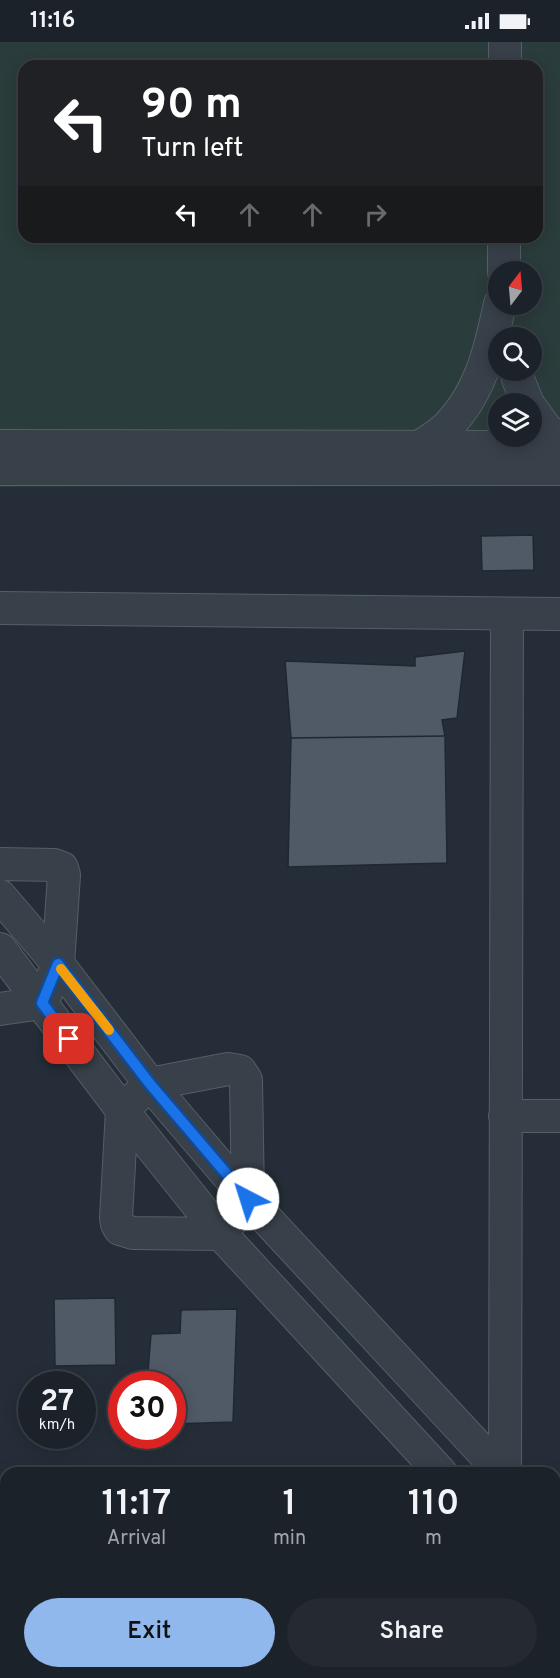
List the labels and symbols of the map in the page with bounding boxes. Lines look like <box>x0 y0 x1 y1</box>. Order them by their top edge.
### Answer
north arrow <box>488 261 542 315</box>
pin <box>43 1013 94 1064</box>
position arrow <box>216 1167 280 1231</box>
speed limit sign: 30 <box>108 1371 186 1449</box>

